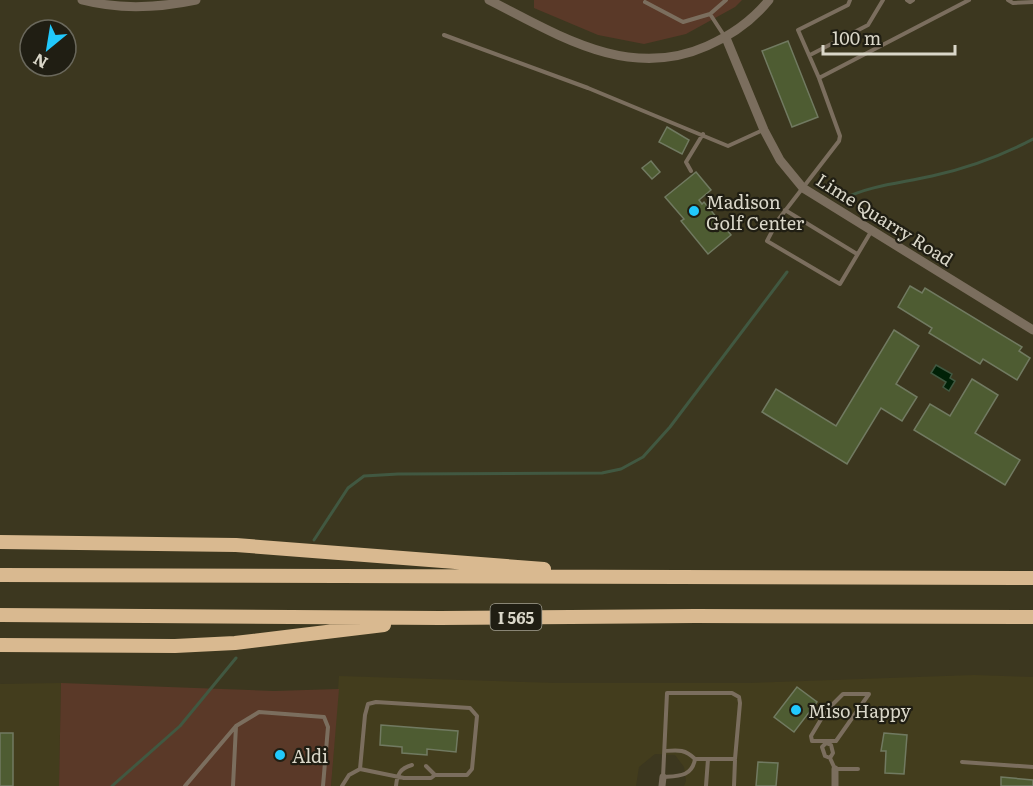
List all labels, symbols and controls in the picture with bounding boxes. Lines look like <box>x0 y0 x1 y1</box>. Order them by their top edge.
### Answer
north arrow <box>18 18 78 78</box>
scale bar <box>823 18 955 56</box>
text: 100 m <box>832 24 881 51</box>
text: N <box>28 48 52 76</box>
street label: Lime Quarry Road <box>811 166 959 272</box>
place label: Madison Golf Center <box>706 188 805 236</box>
marker: Madison Golf Center <box>687 204 701 218</box>
road number: I 565 <box>490 604 542 630</box>
place label: Miso Happy <box>808 697 912 724</box>
marker: Miso Happy <box>789 703 803 717</box>
place label: Aldi <box>292 742 328 769</box>
marker: Aldi <box>273 748 287 762</box>

